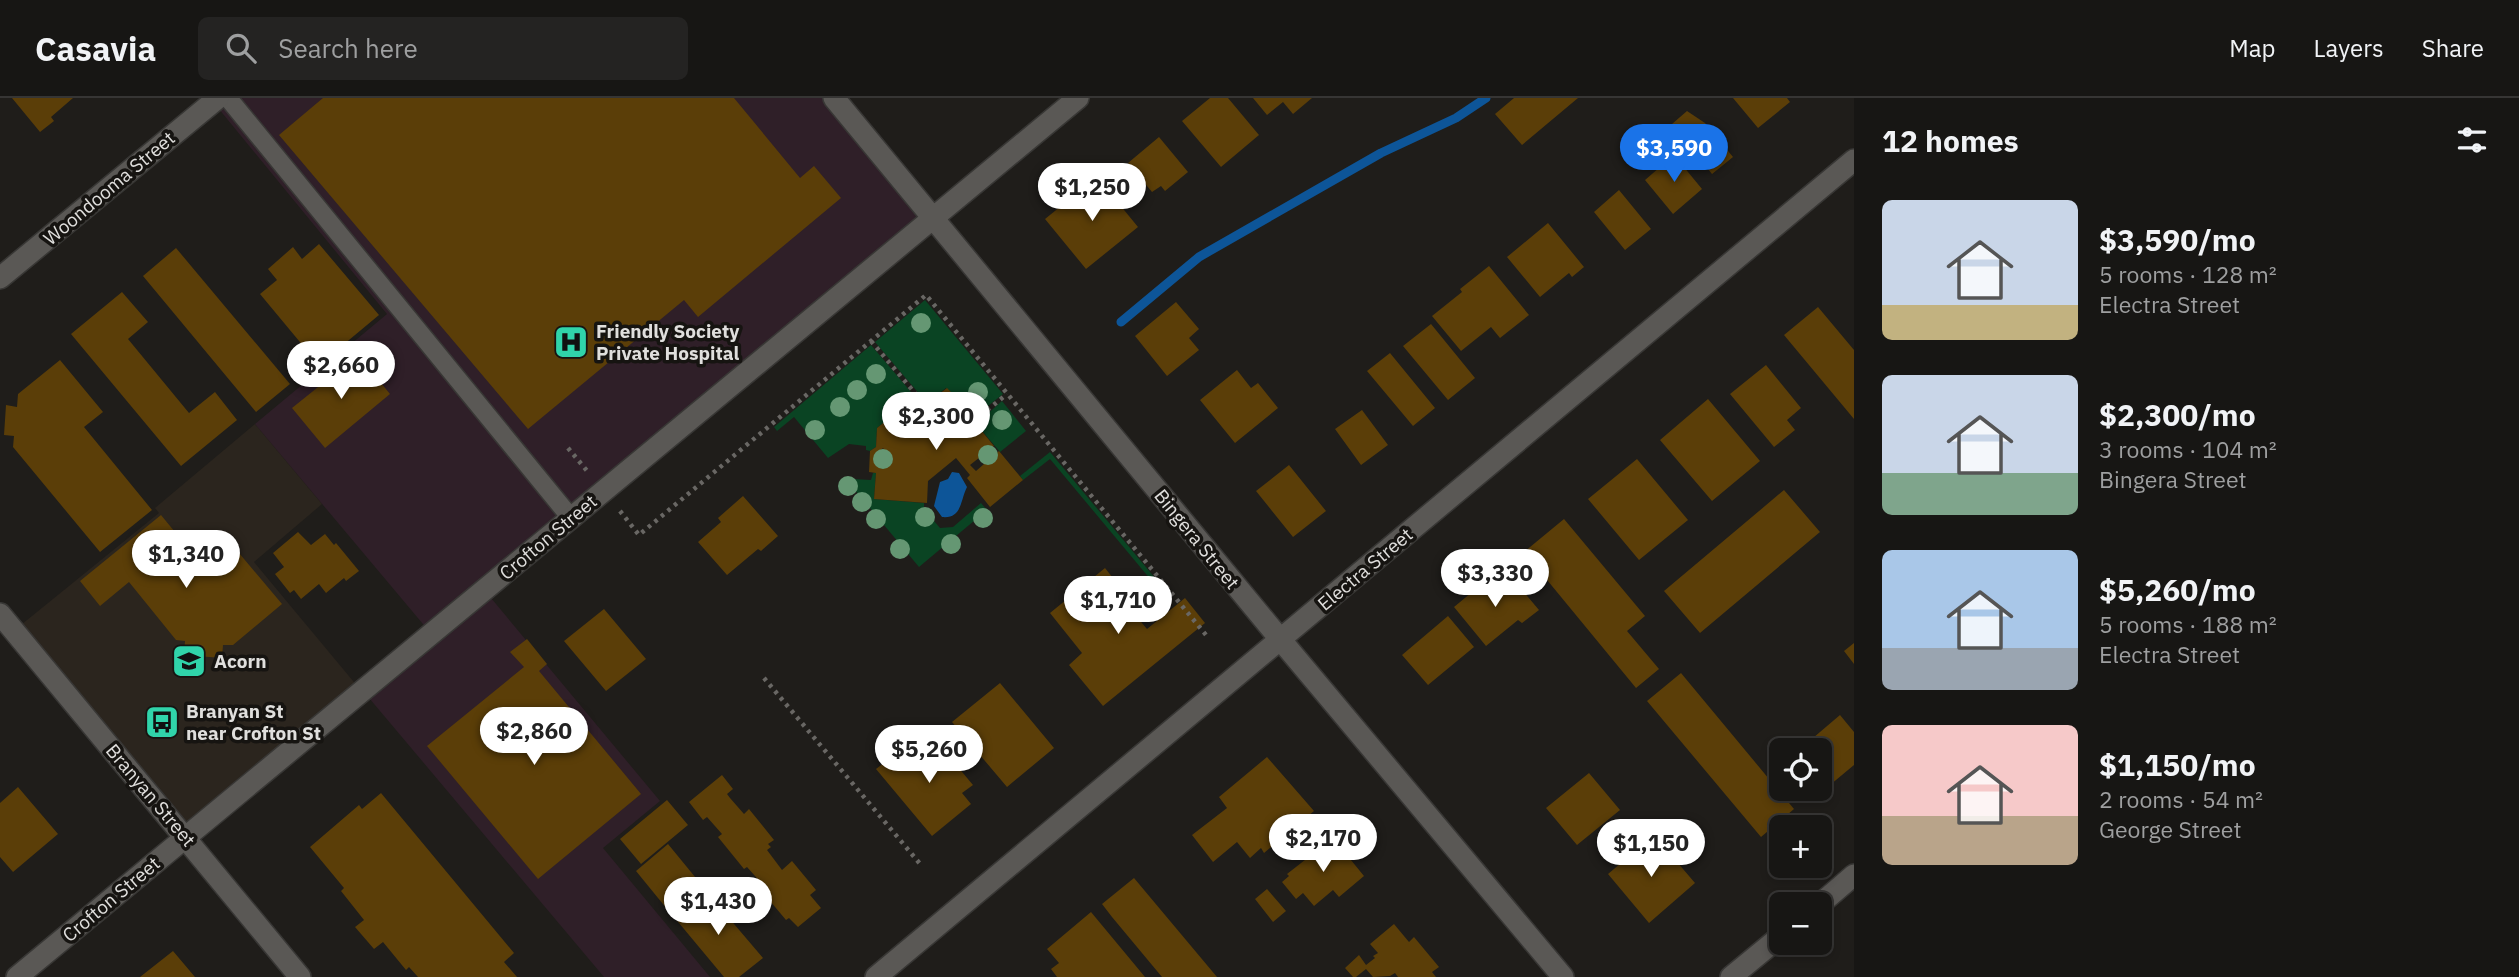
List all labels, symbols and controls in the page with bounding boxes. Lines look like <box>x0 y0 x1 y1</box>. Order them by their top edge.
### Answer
search box <box>198 17 688 80</box>
text: Casavia <box>35 27 156 70</box>
icon: search <box>222 29 260 67</box>
text: Search here <box>278 31 418 65</box>
text: Map <box>2229 32 2276 64</box>
text: Layers <box>2314 32 2384 64</box>
text: Share <box>2422 32 2484 64</box>
text: 12 homes <box>1882 121 2019 160</box>
icon: filters <box>2453 121 2491 159</box>
pin: $3,590 <box>1617 125 1731 184</box>
street label: Woondooma Street <box>38 126 180 250</box>
text: $3,590 <box>1636 132 1712 162</box>
pin: $1,250 <box>1035 164 1149 223</box>
text: $1,250 <box>1054 171 1130 201</box>
text: $3,590/mo <box>2099 220 2256 259</box>
icon: home <box>1938 228 2022 312</box>
text: 5 rooms · 128 m² <box>2099 259 2277 289</box>
text: Electra Street <box>2099 289 2240 319</box>
place label: Friendly Society Private Hospital <box>596 319 740 365</box>
hospital icon: Friendly Society Private Hospital <box>552 323 590 361</box>
pin: $2,660 <box>284 342 398 401</box>
text: $2,660 <box>303 349 379 379</box>
pin: $2,300 <box>879 392 993 452</box>
text: $2,300/mo <box>2099 395 2256 434</box>
text: $2,300 <box>898 400 974 430</box>
icon: home <box>1938 403 2022 487</box>
text: 3 rooms · 104 m² <box>2099 434 2277 464</box>
text: Bingera Street <box>2099 464 2247 494</box>
street label: Bingera Street <box>1149 484 1245 594</box>
street label: Crofton Street <box>494 489 602 585</box>
street label: Electra Street <box>1313 522 1417 616</box>
pin: $1,340 <box>129 531 243 590</box>
text: $1,340 <box>148 538 224 568</box>
pin: $3,330 <box>1438 550 1552 609</box>
text: $3,330 <box>1457 557 1533 587</box>
text: $5,260/mo <box>2099 570 2256 609</box>
pin: $1,710 <box>1061 576 1175 636</box>
icon: home <box>1938 578 2022 662</box>
text: $1,710 <box>1080 584 1156 614</box>
text: 5 rooms · 188 m² <box>2099 609 2277 639</box>
text: Electra Street <box>2099 639 2240 669</box>
school or university icon: Acorn <box>170 642 208 680</box>
place label: Acorn <box>214 649 266 673</box>
place label: Branyan St near Crofton St <box>186 699 321 745</box>
bus stop icon: Branyan St near Crofton St <box>143 703 181 741</box>
pin: $2,860 <box>477 708 591 767</box>
text: $2,860 <box>496 715 572 745</box>
pin: $5,260 <box>872 726 986 785</box>
text: $5,260 <box>891 733 967 763</box>
map controls <box>1769 738 1832 955</box>
button: locate <box>1769 738 1832 801</box>
street label: Branyan Street <box>101 739 201 851</box>
text: $1,150/mo <box>2099 745 2256 784</box>
icon: home <box>1938 753 2022 837</box>
text: 2 rooms · 54 m² <box>2099 784 2263 814</box>
pin: $2,170 <box>1266 814 1380 874</box>
text: George Street <box>2099 814 2242 844</box>
button: + <box>1769 815 1832 878</box>
pin: $1,150 <box>1594 820 1708 879</box>
text: $2,170 <box>1285 822 1361 852</box>
text: $1,150 <box>1613 827 1689 857</box>
street label: Crofton Street <box>57 851 165 947</box>
pin: $1,430 <box>661 878 775 937</box>
text: $1,430 <box>680 885 756 915</box>
button: − <box>1769 892 1832 955</box>

